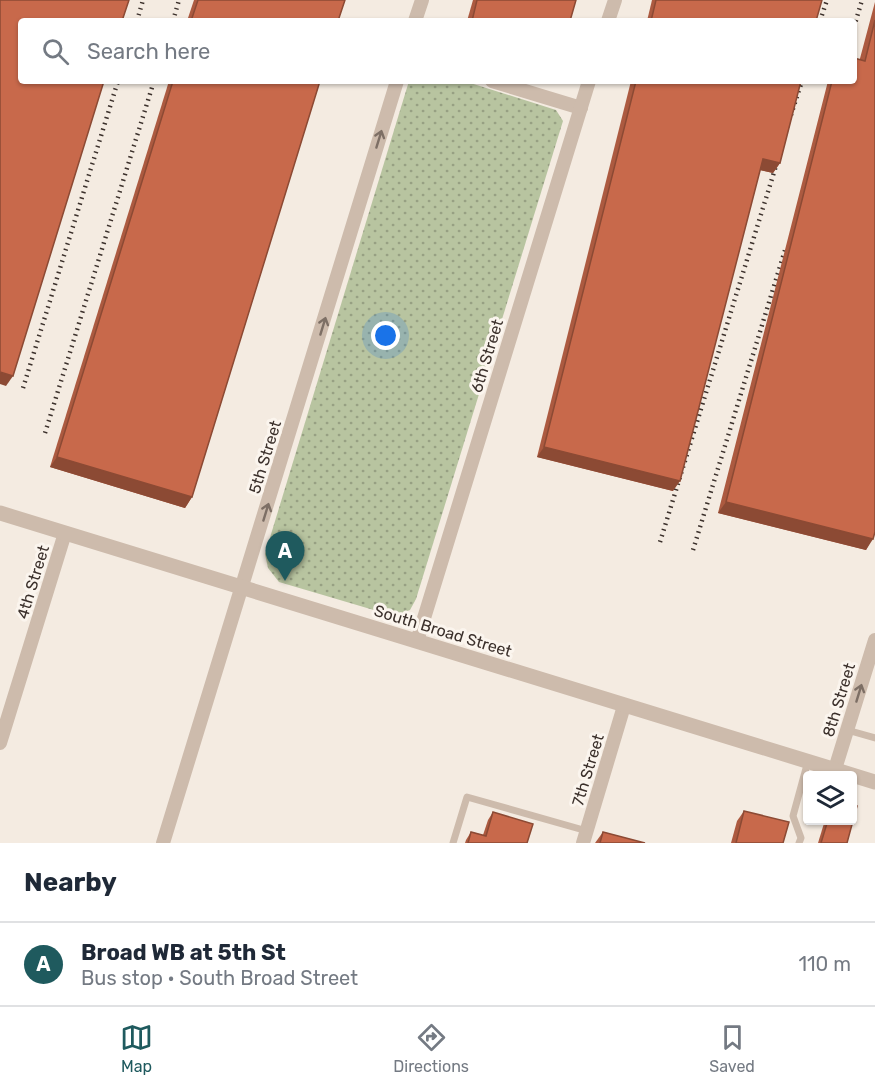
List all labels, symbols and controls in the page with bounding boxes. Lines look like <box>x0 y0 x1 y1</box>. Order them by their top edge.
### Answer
search box <box>18 18 857 84</box>
icon: search <box>39 35 72 68</box>
text: Search here <box>87 38 210 65</box>
one-way arrow <box>375 130 386 149</box>
one-way arrow <box>318 317 329 336</box>
street label: 6th Street <box>467 317 507 395</box>
your location <box>371 321 400 350</box>
street label: 5th Street <box>245 418 285 496</box>
one-way arrow <box>261 503 272 522</box>
pin: A <box>266 532 304 581</box>
street label: 4th Street <box>13 543 53 621</box>
street label: South Broad Street <box>372 601 514 661</box>
street label: 8th Street <box>819 661 859 739</box>
one-way arrow <box>854 684 865 703</box>
street label: 7th Street <box>568 732 608 808</box>
map controls <box>803 771 857 825</box>
button: layers <box>803 771 857 825</box>
text: Nearby <box>24 867 117 898</box>
text: Broad WB at 5th St <box>81 939 286 966</box>
text: A <box>36 952 51 976</box>
text: 110 m <box>799 952 851 976</box>
text: Bus stop · South Broad Street <box>81 966 358 990</box>
tab: Map <box>120 1021 153 1076</box>
tab: Directions <box>393 1021 469 1076</box>
tab: Saved <box>709 1021 755 1076</box>

